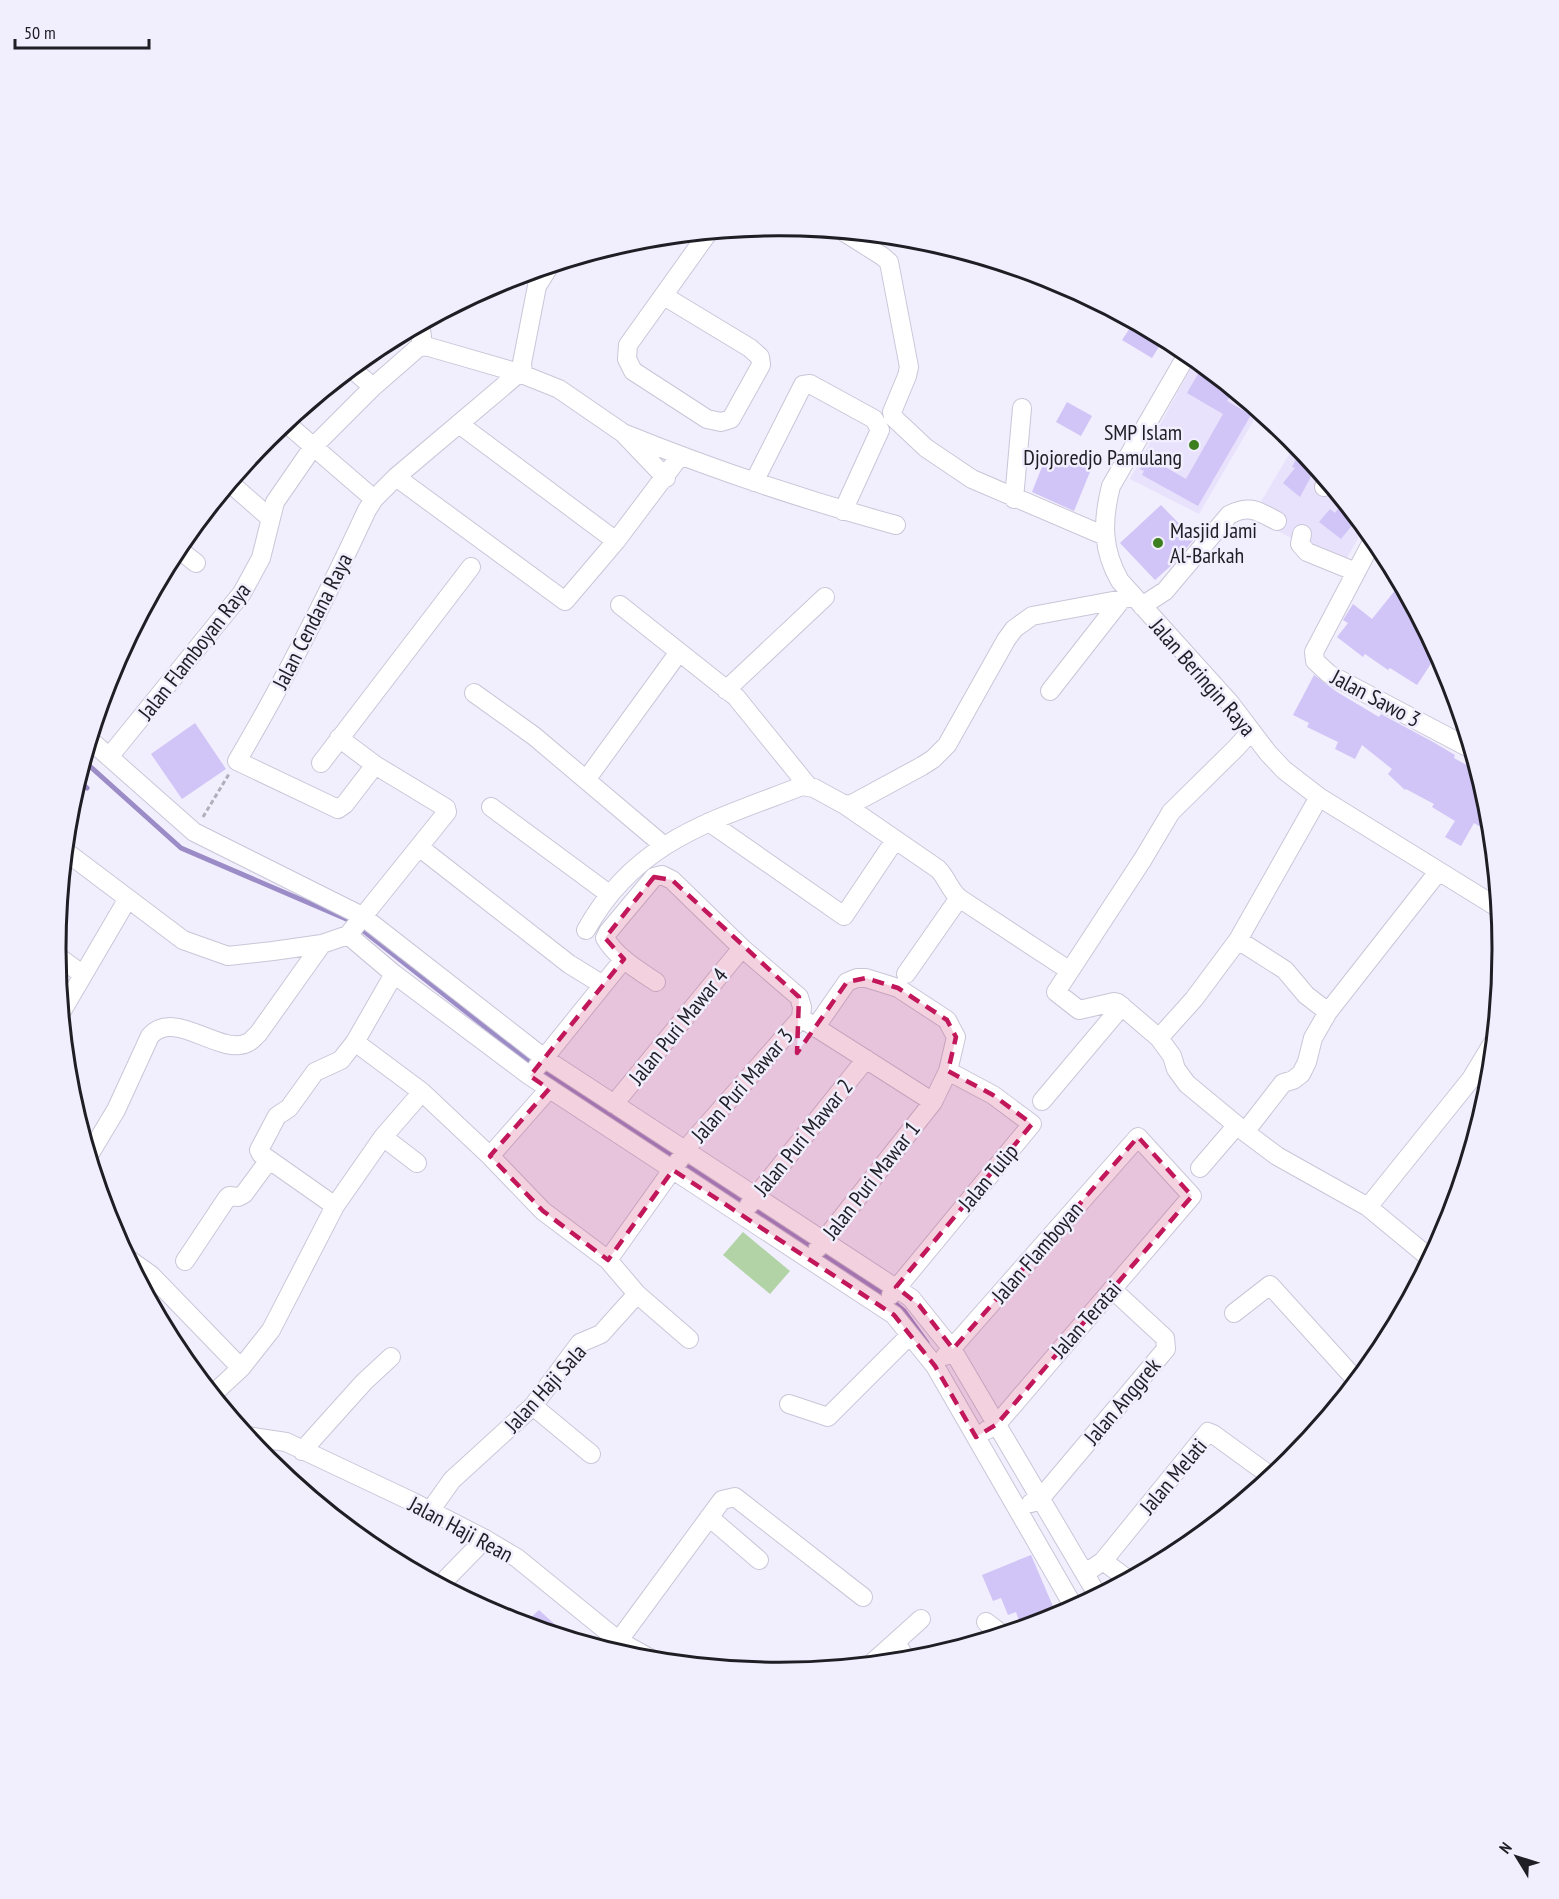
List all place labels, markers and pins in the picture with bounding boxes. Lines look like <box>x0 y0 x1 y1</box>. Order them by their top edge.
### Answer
place label: SMP Islam Djojoredjo Pamulang <box>1023 418 1182 471</box>
marker: SMP Islam Djojoredjo Pamulang <box>1187 438 1201 452</box>
place label: Masjid Jami Al-Barkah <box>1170 516 1257 569</box>
marker: Masjid Jami Al-Barkah <box>1151 536 1165 550</box>

